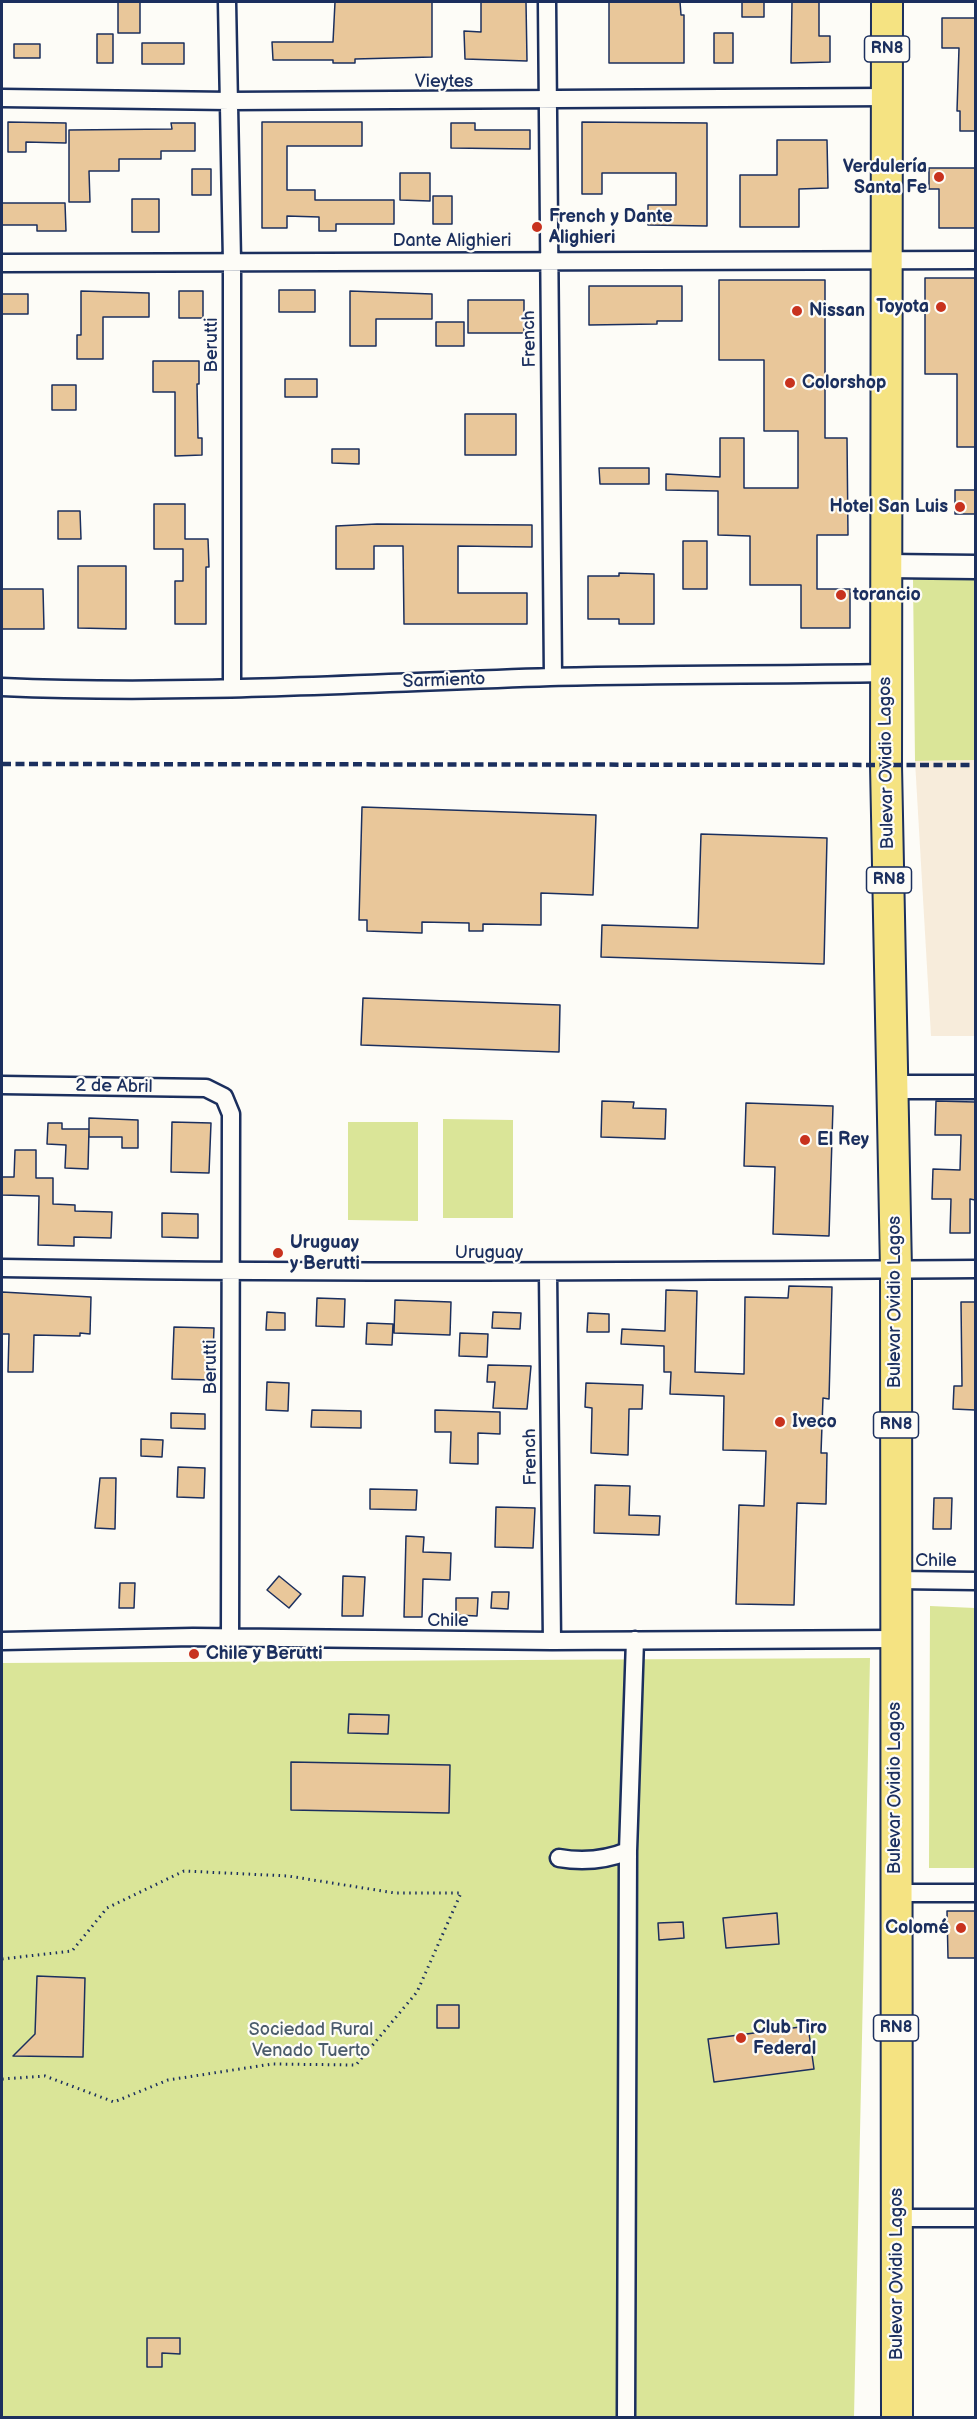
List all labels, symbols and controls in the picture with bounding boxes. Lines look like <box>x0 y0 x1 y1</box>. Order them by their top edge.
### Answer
road number: RN8 <box>864 36 910 62</box>
street label: Vieytes <box>415 71 473 93</box>
place label: Verdulería Santa Fe <box>843 156 927 198</box>
marker: Verdulería Santa Fe <box>932 170 946 184</box>
place label: French y Dante Alighieri <box>549 206 673 248</box>
marker: French y Dante Alighieri <box>530 220 544 234</box>
street label: Dante Alighieri <box>393 230 511 252</box>
place label: Toyota <box>876 296 929 318</box>
place label: Nissan <box>809 300 865 322</box>
marker: Toyota <box>934 300 948 314</box>
marker: Nissan <box>790 304 804 318</box>
street label: French <box>519 310 541 368</box>
street label: Berutti <box>201 318 223 372</box>
place label: Colorshop <box>802 372 886 394</box>
marker: Colorshop <box>783 376 797 390</box>
place label: Hotel San Luis <box>829 496 948 518</box>
marker: Hotel San Luis <box>953 500 967 514</box>
place label: torancio <box>853 584 921 606</box>
marker: torancio <box>834 588 848 602</box>
street label: Sarmiento <box>402 669 486 693</box>
street label: Bulevar Ovidio Lagos <box>875 677 899 849</box>
road number: RN8 <box>866 867 912 893</box>
street label: 2 de Abril <box>75 1076 153 1098</box>
place label: El Rey <box>817 1129 869 1151</box>
marker: El Rey <box>798 1133 812 1147</box>
street label: Bulevar Ovidio Lagos <box>884 1216 906 1388</box>
place label: Uruguay y Berutti <box>290 1232 360 1274</box>
street label: Uruguay <box>455 1242 523 1264</box>
marker: Uruguay y Berutti <box>271 1246 285 1260</box>
street label: Berutti <box>200 1340 222 1394</box>
place label: Iveco <box>792 1411 837 1433</box>
road number: RN8 <box>874 1412 918 1438</box>
marker: Iveco <box>773 1415 787 1429</box>
street label: French <box>520 1428 542 1486</box>
street label: Chile <box>915 1550 957 1572</box>
street label: Chile <box>427 1610 469 1632</box>
place label: Chile y Berutti <box>206 1643 323 1665</box>
marker: Chile y Berutti <box>187 1647 201 1661</box>
street label: Bulevar Ovidio Lagos <box>884 1702 906 1874</box>
place label: Colomé <box>885 1917 949 1939</box>
marker: Colomé <box>954 1921 968 1935</box>
road number: RN8 <box>874 2015 918 2041</box>
place label: Club Tiro Federal <box>753 2017 827 2060</box>
park label: Sociedad Rural Venado Tuerto <box>249 2019 373 2062</box>
marker: Club Tiro Federal <box>734 2031 748 2045</box>
street label: Bulevar Ovidio Lagos <box>886 2188 908 2360</box>

